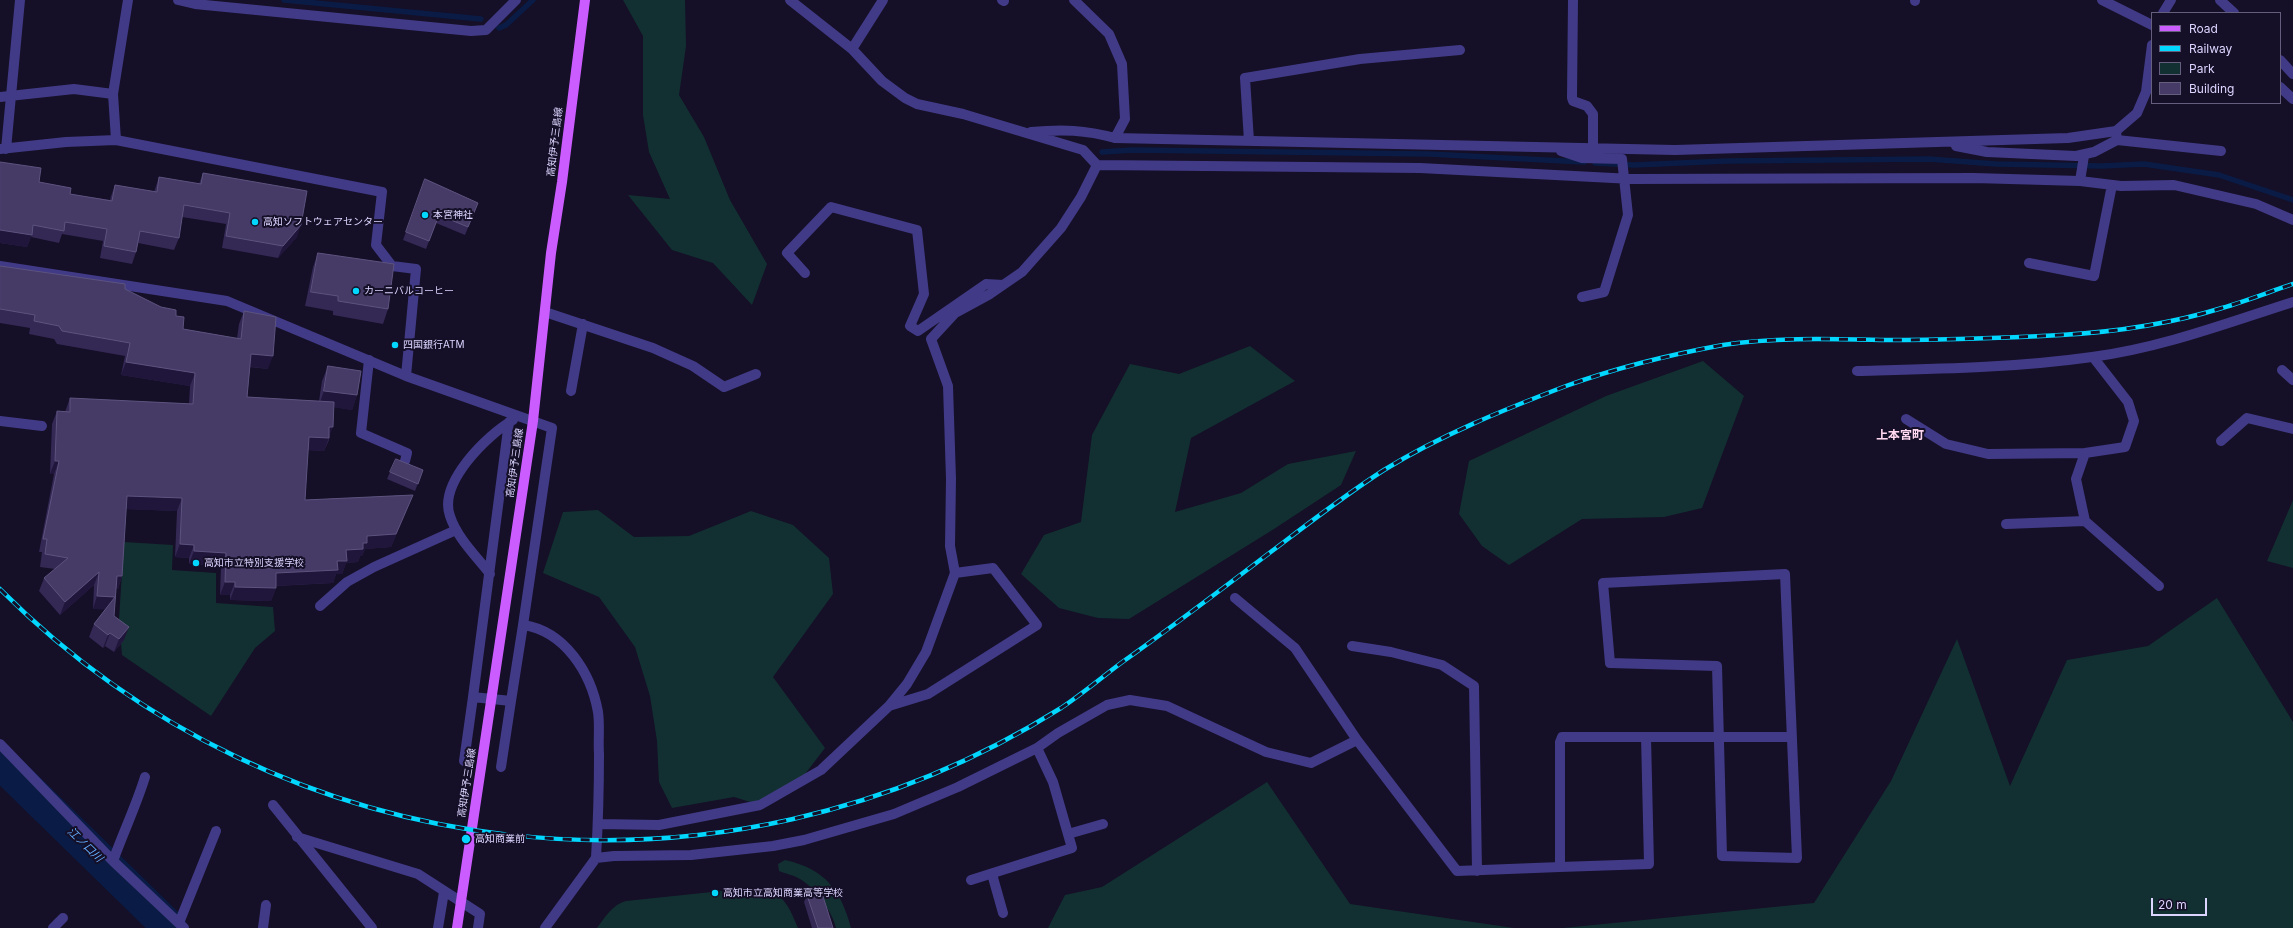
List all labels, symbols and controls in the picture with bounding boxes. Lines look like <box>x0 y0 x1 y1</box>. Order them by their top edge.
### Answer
legend <box>2151 12 2281 104</box>
text: Road <box>2189 21 2218 36</box>
text: Railway <box>2189 41 2232 56</box>
text: Park <box>2189 61 2215 76</box>
text: Building <box>2189 81 2234 96</box>
street label: 高知伊予三島線 <box>545 107 565 177</box>
place label: 本宮神社 <box>433 209 473 221</box>
marker: 本宮神社 <box>420 210 430 220</box>
place label: 高知ソフトウェアセンター <box>263 216 383 228</box>
marker: 高知ソフトウェアセンター <box>250 217 260 227</box>
place label: カーニバルコーヒー <box>364 285 454 297</box>
marker: カーニバルコーヒー <box>351 286 361 296</box>
place label: 四国銀行ATM <box>403 339 465 351</box>
marker: 四国銀行ATM <box>390 340 400 350</box>
street label: 高知伊予三島線 <box>504 428 526 498</box>
district label: 上本宮町 <box>1876 428 1924 442</box>
place label: 高知市立特別支援学校 <box>204 557 304 569</box>
marker: 高知市立特別支援学校 <box>191 558 201 568</box>
street label: 高知伊予三島線 <box>456 747 478 819</box>
water label: 江ノ口川 <box>65 825 105 865</box>
marker: 高知商業前 <box>460 833 472 845</box>
place label: 高知商業前 <box>475 833 525 845</box>
place label: 高知市立高知商業高等学校 <box>723 887 843 899</box>
marker: 高知市立高知商業高等学校 <box>710 888 720 898</box>
scale bar <box>2153 890 2209 916</box>
text: 20 m <box>2158 897 2187 912</box>

